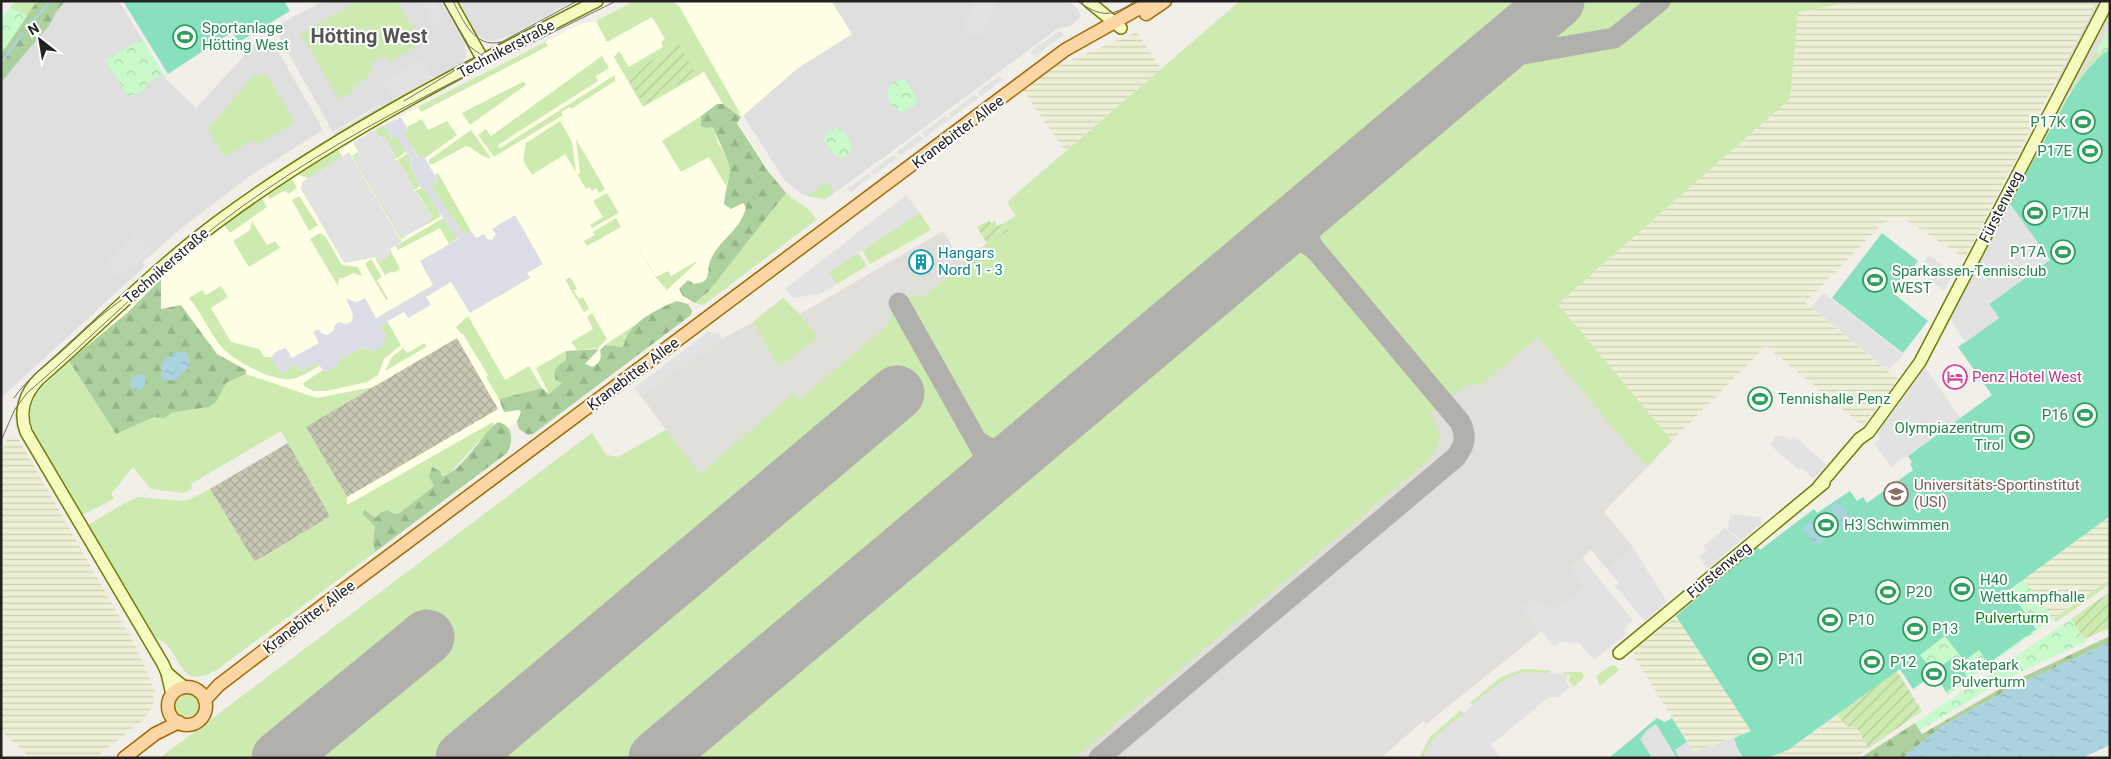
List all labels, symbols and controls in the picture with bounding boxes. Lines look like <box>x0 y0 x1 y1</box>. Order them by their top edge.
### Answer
north arrow <box>15 15 65 65</box>
street label: Technikerstraße <box>454 16 558 82</box>
text: N <box>25 19 42 38</box>
place label: Sportanlage Hötting West <box>202 19 289 54</box>
sports icon: Sportanlage Hötting West <box>172 24 198 50</box>
district label: Hötting West <box>311 24 428 48</box>
street label: Kranebitter Allee <box>909 92 1007 172</box>
sports icon: P17K <box>2070 109 2096 135</box>
place label: P17K <box>2030 113 2067 131</box>
sports icon: P17E <box>2077 138 2103 164</box>
place label: P17E <box>2037 142 2072 160</box>
street label: Fürstenweg <box>1975 168 2027 246</box>
sports icon: P17H <box>2022 200 2048 226</box>
place label: P17H <box>2052 204 2089 222</box>
street label: Technikerstraße <box>120 224 212 308</box>
sports icon: P17A <box>2050 239 2076 265</box>
place label: P17A <box>2010 243 2046 261</box>
place label: Hangars Nord 1 - 3 <box>938 244 1003 279</box>
building icon: Hangars Nord 1 - 3 <box>908 249 934 275</box>
place label: Sparkassen-Tennisclub WEST <box>1892 262 2047 297</box>
sports icon: Sparkassen-Tennisclub WEST <box>1862 267 1888 293</box>
street label: Kranebitter Allee <box>584 334 682 414</box>
hotel icon: Penz Hotel West <box>1942 364 1968 390</box>
place label: Penz Hotel West <box>1972 368 2082 386</box>
sports icon: Tennishalle Penz <box>1747 386 1773 412</box>
place label: Tennishalle Penz <box>1778 390 1891 408</box>
sports icon: P16 <box>2072 402 2098 428</box>
place label: P16 <box>2042 406 2068 424</box>
place label: Olympiazentrum Tirol <box>1895 419 2004 454</box>
sports icon: Olympiazentrum Tirol <box>2009 424 2035 450</box>
place label: Universitäts-Sportinstitut (USI) <box>1914 476 2080 511</box>
school or university icon: Universitäts-Sportinstitut (USI) <box>1883 481 1909 507</box>
sports icon: H3 Schwimmen <box>1813 512 1839 538</box>
place label: H3 Schwimmen <box>1844 516 1949 534</box>
street label: Fürstenweg <box>1683 538 1755 602</box>
place label: H40 Wettkampfhalle <box>1980 571 2085 606</box>
sports icon: H40 Wettkampfhalle <box>1949 576 1975 602</box>
street label: Kranebitter Allee <box>260 577 358 657</box>
sports icon: P20 <box>1875 579 1901 605</box>
place label: P20 <box>1906 583 1932 601</box>
sports icon: P10 <box>1817 607 1843 633</box>
park label: Pulverturm <box>1975 609 2049 627</box>
place label: P10 <box>1848 611 1874 629</box>
sports icon: P13 <box>1902 616 1928 642</box>
place label: P13 <box>1932 620 1958 638</box>
sports icon: P11 <box>1747 646 1773 672</box>
sports icon: P12 <box>1859 649 1885 675</box>
place label: P11 <box>1778 650 1804 668</box>
place label: P12 <box>1890 653 1916 671</box>
place label: Skatepark Pulverturm <box>1952 656 2025 691</box>
sports icon: Skatepark Pulverturm <box>1921 661 1947 687</box>

